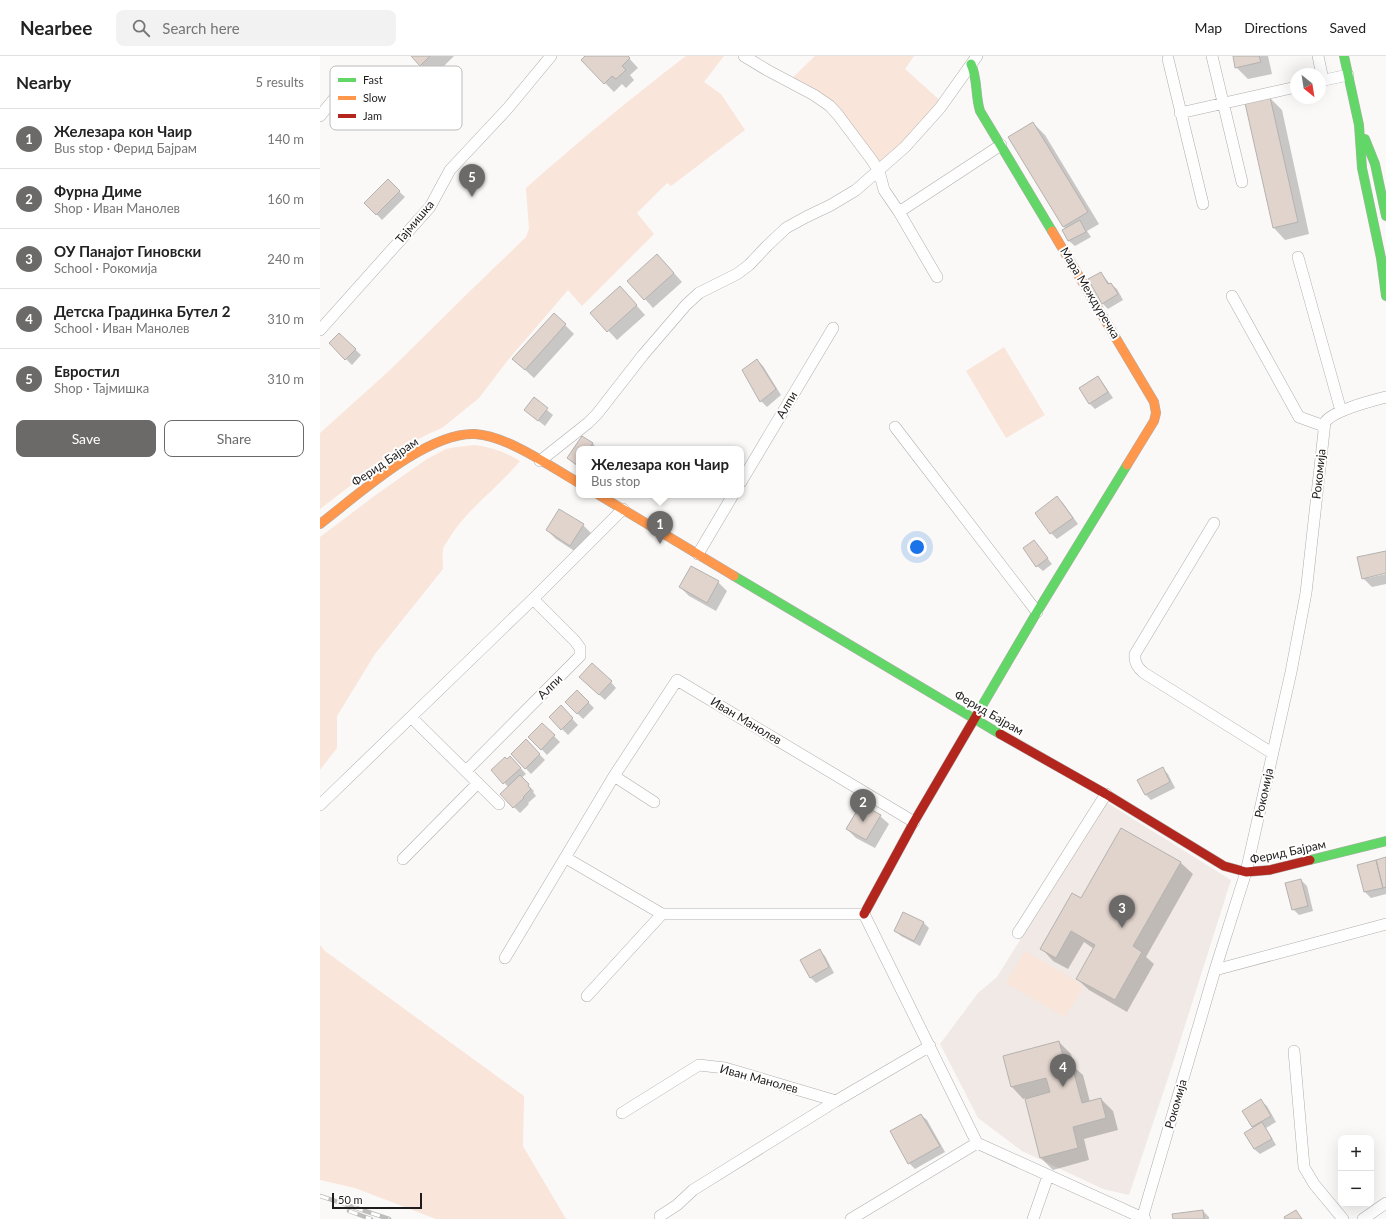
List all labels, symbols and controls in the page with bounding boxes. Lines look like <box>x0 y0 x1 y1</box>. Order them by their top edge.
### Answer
search box <box>116 10 396 46</box>
text: Nearbee <box>20 16 92 39</box>
icon: search <box>130 17 152 39</box>
text: Search here <box>162 19 240 37</box>
text: Map <box>1195 19 1222 36</box>
text: Directions <box>1244 19 1307 36</box>
text: Saved <box>1329 19 1366 36</box>
legend <box>330 66 462 130</box>
north arrow <box>1290 68 1326 104</box>
text: Nearby <box>16 72 71 93</box>
text: Fast <box>363 73 383 86</box>
text: 5 results <box>256 74 304 90</box>
text: Slow <box>363 91 387 104</box>
text: Jam <box>363 109 382 122</box>
text: Железара кон Чаир <box>54 122 192 140</box>
text: 1 <box>25 131 33 147</box>
text: 140 m <box>267 131 304 147</box>
text: Bus stop · Ферид Бајрам <box>54 140 197 156</box>
pin: 5 <box>459 164 485 197</box>
text: Фурна Диме <box>54 182 142 200</box>
text: 2 <box>25 191 33 207</box>
text: 160 m <box>267 191 304 207</box>
street label: Тајмишка <box>392 197 437 246</box>
text: Shop · Иван Манолев <box>54 200 180 216</box>
text: ОУ Панајот Гиновски <box>54 242 201 260</box>
street label: Мара Междуречка <box>1057 244 1124 341</box>
text: 3 <box>25 251 33 267</box>
text: 240 m <box>267 251 304 267</box>
text: School · Рокомија <box>54 260 157 276</box>
text: Детска Градинка Бутел 2 <box>54 302 230 320</box>
text: 4 <box>25 311 33 327</box>
text: 310 m <box>267 311 304 327</box>
text: School · Иван Манолев <box>54 320 189 336</box>
text: Евростил <box>54 362 120 380</box>
text: 5 <box>25 371 33 387</box>
text: 310 m <box>267 371 304 387</box>
text: Shop · Тајмишка <box>54 380 149 396</box>
street label: Алпи <box>773 388 800 421</box>
button: Save <box>16 420 156 457</box>
button: Share <box>164 420 304 457</box>
street label: Ферид Бајрам <box>349 434 421 489</box>
popup <box>576 446 744 498</box>
street label: Рокомија <box>1308 448 1329 500</box>
text: Железара кон Чаир <box>591 455 729 473</box>
text: Bus stop <box>591 473 640 489</box>
pin: 1 <box>647 511 673 544</box>
your location <box>907 537 927 557</box>
street label: Алпи <box>534 671 565 702</box>
street label: Ферид Бајрам <box>952 687 1026 738</box>
street label: Иван Манолев <box>708 693 785 748</box>
street label: Рокомија <box>1251 767 1276 819</box>
pin: 2 <box>850 789 876 822</box>
street label: Ферид Бајрам <box>1249 836 1327 867</box>
pin: 3 <box>1109 895 1135 928</box>
pin: 4 <box>1050 1054 1076 1087</box>
street label: Иван Манолев <box>718 1061 800 1096</box>
street label: Рокомија <box>1161 1077 1190 1130</box>
map controls <box>1338 1135 1374 1207</box>
button: + <box>1338 1135 1374 1171</box>
button: − <box>1338 1171 1374 1207</box>
scale bar <box>332 1191 422 1210</box>
text: 50 m <box>338 1193 363 1206</box>

